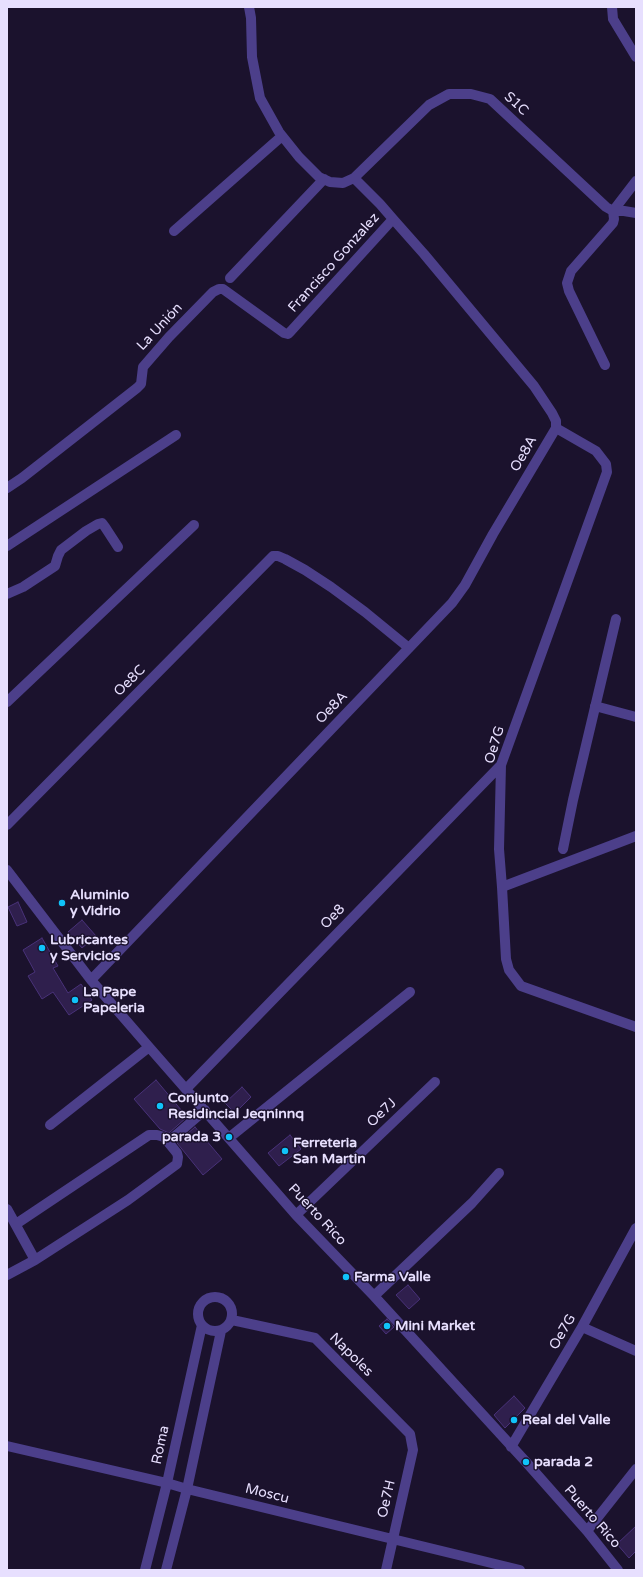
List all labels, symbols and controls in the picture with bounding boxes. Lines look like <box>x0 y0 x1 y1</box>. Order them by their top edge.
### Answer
street label: S1C <box>500 89 532 119</box>
street label: Francisco Gonzalez <box>285 210 383 316</box>
street label: La Unión <box>134 300 186 354</box>
street label: Oe8A <box>507 433 541 475</box>
street label: Oe8C <box>111 662 149 700</box>
street label: Oe8A <box>313 688 351 728</box>
street label: Oe7G <box>481 724 509 766</box>
place label: Aluminio y Vidrio <box>70 887 129 920</box>
marker: Aluminio y Vidrio <box>57 898 67 908</box>
street label: Oe8 <box>317 901 349 933</box>
place label: Lubricantes y Servicios <box>50 932 128 964</box>
marker: Lubricantes y Servicios <box>37 943 47 953</box>
place label: La Pape Papeleria <box>83 984 145 1016</box>
marker: La Pape Papeleria <box>70 995 80 1005</box>
place label: Conjunto Residincial Jeqninnq <box>168 1090 304 1122</box>
street label: Oe7J <box>364 1095 400 1131</box>
marker: Conjunto Residincial Jeqninnq <box>155 1101 165 1111</box>
place label: parada 3 <box>162 1129 221 1145</box>
marker: parada 3 <box>224 1132 234 1142</box>
place label: Ferreteria San Martin <box>293 1135 366 1168</box>
marker: Ferreteria San Martin <box>280 1146 290 1156</box>
street label: Puerto Rico <box>284 1181 350 1249</box>
place label: Farma Valle <box>354 1269 431 1285</box>
marker: Farma Valle <box>341 1272 351 1282</box>
street label: Oe7G <box>546 1311 580 1353</box>
place label: Mini Market <box>395 1318 475 1334</box>
marker: Mini Market <box>382 1321 392 1331</box>
street label: Napoles <box>326 1330 376 1380</box>
place label: Real del Valle <box>522 1412 610 1428</box>
marker: Real del Valle <box>509 1415 519 1425</box>
street label: Roma <box>149 1424 173 1466</box>
place label: parada 2 <box>534 1454 593 1470</box>
marker: parada 2 <box>521 1457 531 1467</box>
street label: Oe7H <box>374 1478 400 1520</box>
street label: Moscu <box>243 1480 291 1508</box>
street label: Puerto Rico <box>560 1482 624 1552</box>

